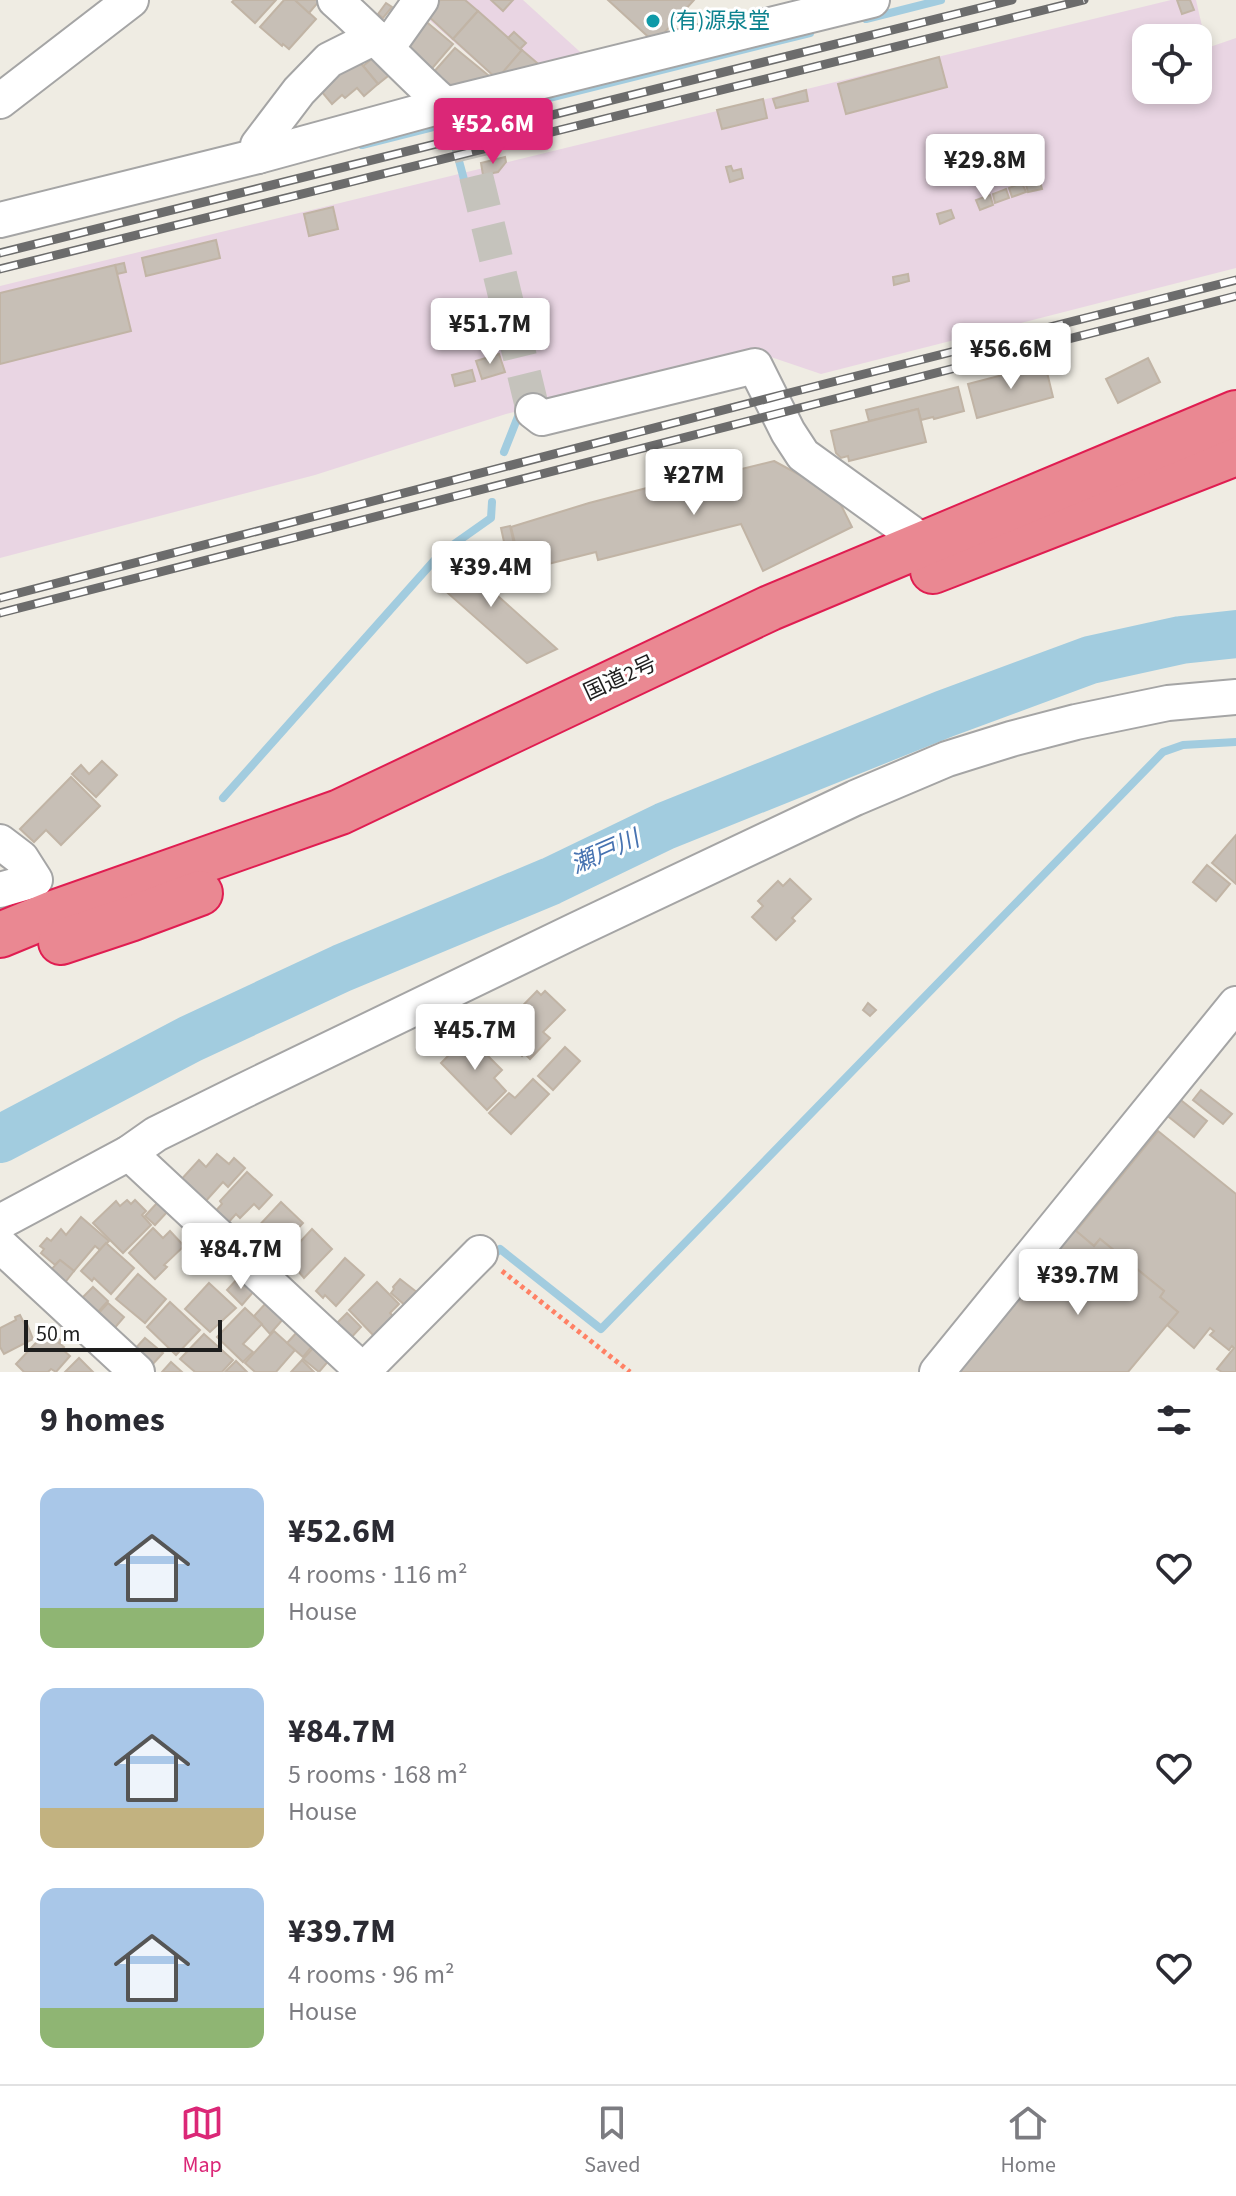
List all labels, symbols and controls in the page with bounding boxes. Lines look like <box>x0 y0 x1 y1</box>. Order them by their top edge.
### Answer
place label: (有)源泉堂 <box>669 5 770 37</box>
marker: (有)源泉堂 <box>644 12 662 30</box>
map controls <box>1132 24 1212 104</box>
button: locate <box>1132 24 1212 104</box>
pin: ¥52.6M <box>428 98 558 166</box>
text: ¥52.6M <box>452 105 534 142</box>
pin: ¥29.8M <box>920 134 1050 202</box>
text: ¥29.8M <box>944 141 1026 178</box>
pin: ¥51.7M <box>425 298 555 366</box>
text: ¥51.7M <box>449 305 531 342</box>
pin: ¥56.6M <box>946 323 1076 391</box>
text: ¥56.6M <box>970 330 1052 367</box>
pin: ¥27M <box>647 449 741 517</box>
text: ¥27M <box>664 456 725 493</box>
pin: ¥39.4M <box>426 541 556 609</box>
text: ¥39.4M <box>450 548 532 585</box>
street label: 国道2号 <box>578 647 662 709</box>
water label: 瀬戸川 <box>565 820 648 883</box>
pin: ¥45.7M <box>410 1004 540 1072</box>
text: ¥45.7M <box>434 1011 516 1048</box>
pin: ¥84.7M <box>176 1223 306 1291</box>
text: ¥84.7M <box>200 1230 282 1267</box>
pin: ¥39.7M <box>1013 1249 1143 1317</box>
text: ¥39.7M <box>1037 1256 1119 1293</box>
scale bar <box>24 1316 222 1352</box>
text: 50 m <box>36 1318 81 1350</box>
text: 9 homes <box>40 1396 165 1445</box>
icon: filters <box>1152 1398 1196 1442</box>
text: ¥52.6M <box>288 1507 396 1556</box>
icon: home <box>104 1520 200 1616</box>
icon: heart <box>1152 1546 1196 1590</box>
text: 4 rooms · 116 m² <box>288 1556 467 1593</box>
text: House <box>288 1593 357 1630</box>
text: ¥84.7M <box>288 1707 396 1756</box>
icon: home <box>104 1720 200 1816</box>
icon: heart <box>1152 1746 1196 1790</box>
text: 5 rooms · 168 m² <box>288 1756 467 1793</box>
text: House <box>288 1793 357 1830</box>
text: ¥39.7M <box>288 1907 396 1956</box>
icon: home <box>104 1920 200 2016</box>
icon: heart <box>1152 1946 1196 1990</box>
text: 4 rooms · 96 m² <box>288 1956 455 1993</box>
text: House <box>288 1993 357 2030</box>
tab: Map <box>180 2101 224 2181</box>
tab: Saved <box>584 2101 640 2181</box>
tab: Home <box>1001 2101 1056 2181</box>

